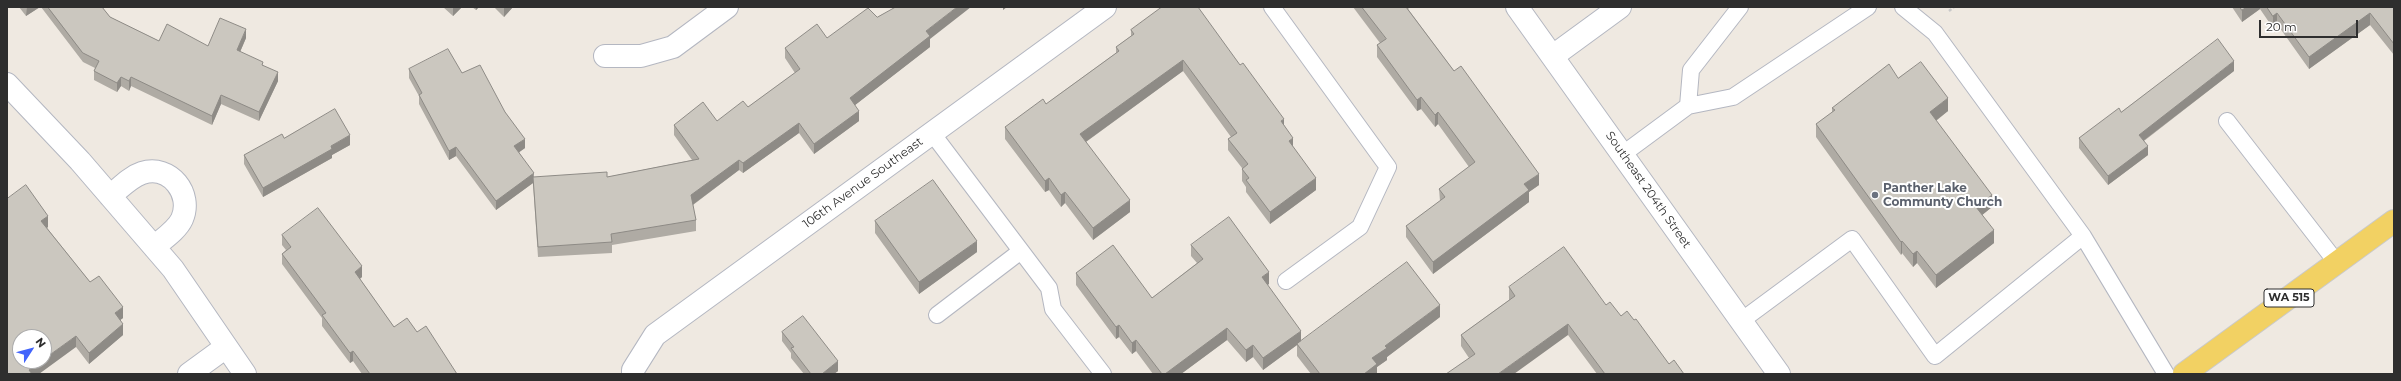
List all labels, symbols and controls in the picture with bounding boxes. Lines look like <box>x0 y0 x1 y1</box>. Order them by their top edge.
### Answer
scale bar <box>2261 12 2360 38</box>
text: 20 m <box>2266 19 2297 34</box>
street label: Southeast 204th Street <box>1602 129 1694 251</box>
street label: 106th Avenue Southeast <box>800 135 926 231</box>
place label: Panther Lake Communty Church <box>1883 181 2002 209</box>
marker: Panther Lake Communty Church <box>1870 190 1880 200</box>
road number: WA 515 <box>2264 289 2314 307</box>
north arrow <box>12 329 52 369</box>
text: N <box>33 335 49 350</box>

